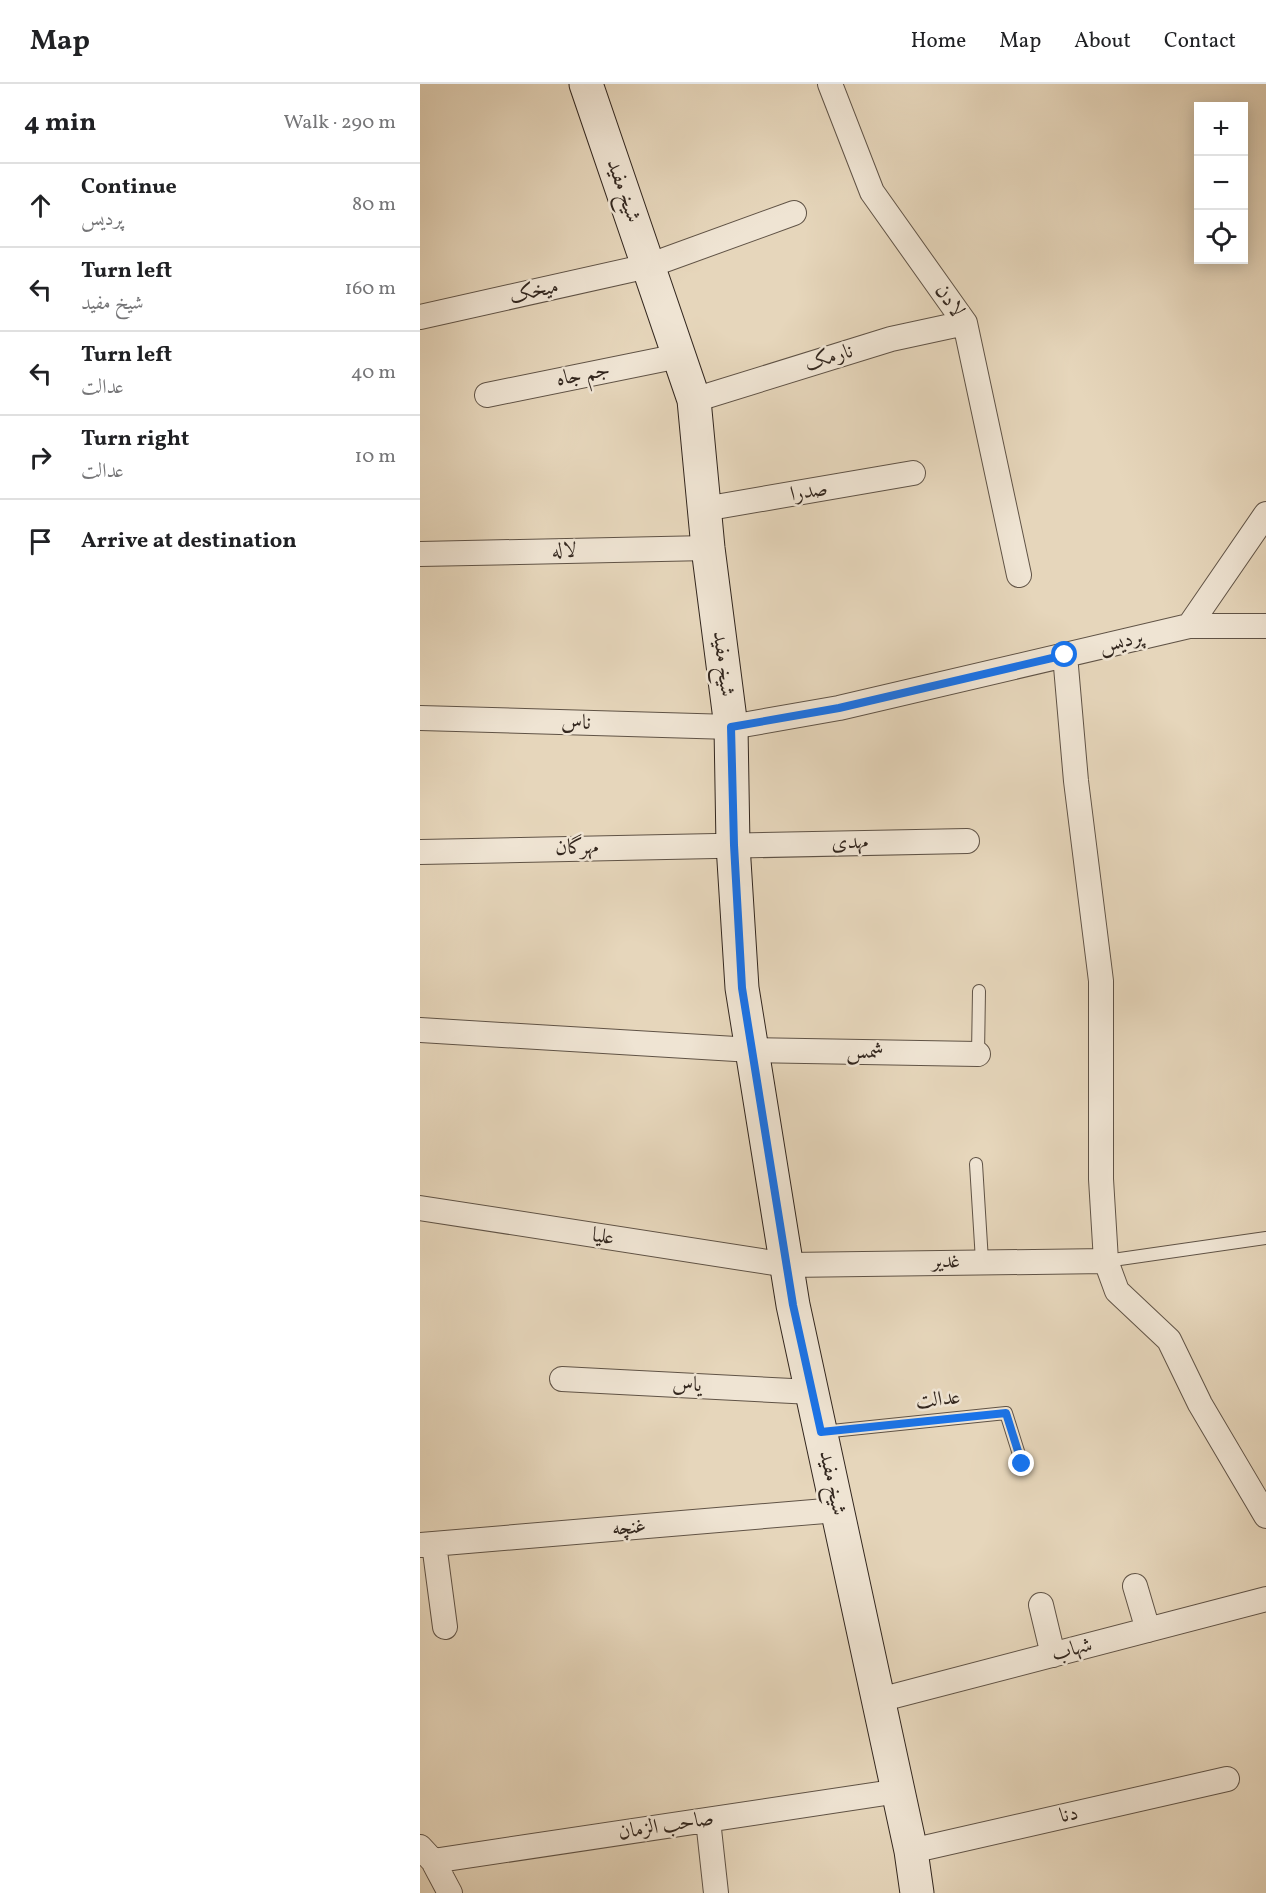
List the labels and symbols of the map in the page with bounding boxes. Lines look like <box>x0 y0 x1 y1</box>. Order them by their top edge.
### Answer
street label: شیخ مفید <box>596 155 647 228</box>
street label: میخک <box>506 272 562 312</box>
street label: لادن <box>927 278 971 324</box>
street label: نارمک <box>801 337 857 379</box>
street label: جم جاه <box>554 356 613 398</box>
street label: صدرا <box>788 474 830 510</box>
street label: لاله <box>551 536 577 566</box>
street label: پردیس <box>1096 622 1148 661</box>
street label: شیخ مفید <box>702 630 741 699</box>
route start <box>1051 641 1077 667</box>
street label: ناس <box>561 708 591 738</box>
street label: مهدی <box>831 828 869 858</box>
street label: مهرگان <box>555 833 599 863</box>
street label: شمس <box>846 1037 884 1067</box>
street label: علیا <box>590 1221 616 1253</box>
street label: غدیر <box>930 1247 960 1277</box>
street label: یاس <box>671 1370 704 1400</box>
street label: عدالت <box>914 1383 962 1417</box>
street label: شیخ مفید <box>808 1448 853 1519</box>
route end <box>1008 1450 1034 1476</box>
street label: غنچه <box>611 1512 647 1544</box>
street label: شهاب <box>1048 1631 1096 1669</box>
street label: دنا <box>1057 1799 1081 1831</box>
street label: صاحب الزمان <box>616 1804 716 1848</box>

